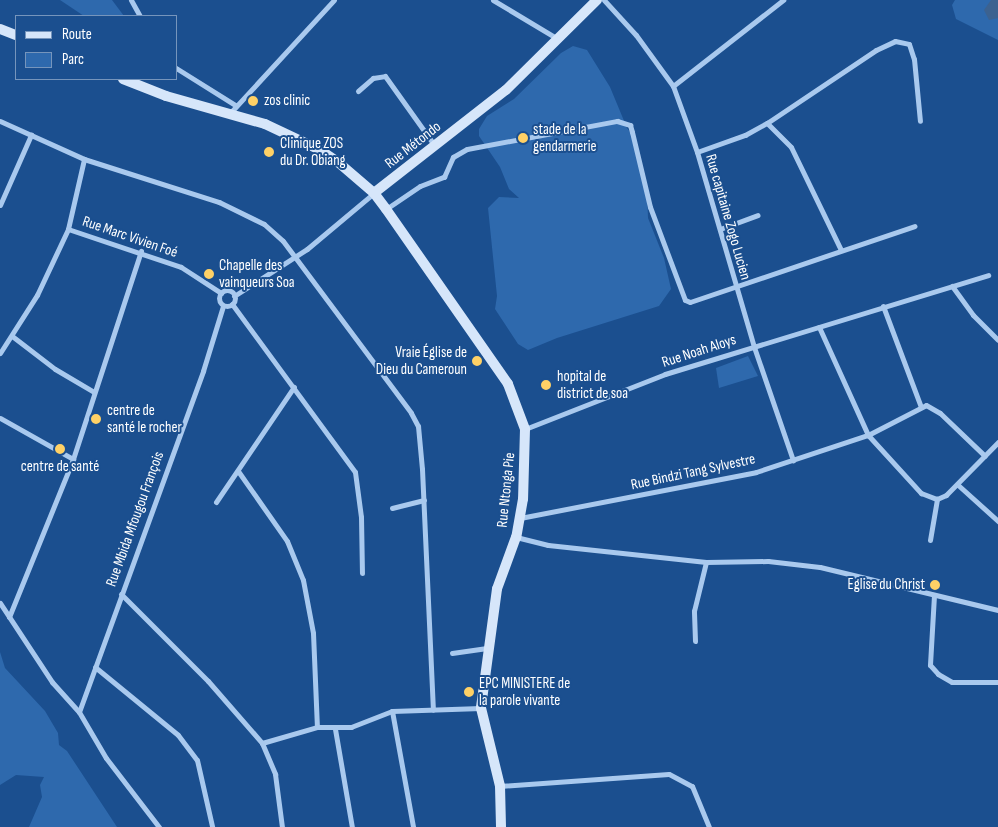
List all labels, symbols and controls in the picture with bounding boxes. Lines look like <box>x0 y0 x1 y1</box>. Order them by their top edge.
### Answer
legend <box>15 15 178 80</box>
text: Route <box>62 25 92 44</box>
text: Parc <box>62 50 84 69</box>
place label: zos clinic <box>264 92 310 110</box>
marker: zos clinic <box>246 94 260 108</box>
street label: Rue Métondo <box>381 118 445 172</box>
place label: stade de la gendarmerie <box>533 120 596 155</box>
marker: stade de la gendarmerie <box>517 132 529 144</box>
place label: Clinique ZOS du Dr. Obiang <box>280 134 346 169</box>
marker: Clinique ZOS du Dr. Obiang <box>262 145 276 159</box>
street label: Rue capitaine Zogo Lucien <box>701 152 755 282</box>
street label: Rue Marc Vivien Foé <box>80 212 180 262</box>
place label: Chapelle des vainqueurs Soa <box>219 256 295 291</box>
marker: Chapelle des vainqueurs Soa <box>203 268 215 280</box>
street label: Rue Noah Aloys <box>660 331 738 371</box>
place label: Vraie Église de Dieu du Cameroun <box>376 343 467 378</box>
marker: Vraie Église de Dieu du Cameroun <box>471 355 483 367</box>
place label: hopital de district de soa <box>557 367 628 402</box>
marker: hopital de district de soa <box>539 378 553 392</box>
place label: centre de santé le rocher <box>107 401 182 436</box>
marker: centre de santé le rocher <box>89 412 103 426</box>
marker: centre de santé <box>53 442 67 456</box>
street label: Rue Mbida Mfougou François <box>102 449 168 589</box>
street label: Rue Bindzi Tang Sylvestre <box>629 450 757 494</box>
street label: Rue Ntonga Pie <box>493 452 519 528</box>
place label: centre de santé <box>21 458 99 476</box>
place label: Eglise du Christ <box>847 576 925 594</box>
marker: Eglise du Christ <box>929 579 941 591</box>
place label: EPC MINISTERE de la parole vivante <box>479 674 570 709</box>
marker: EPC MINISTERE de la parole vivante <box>463 686 475 698</box>

